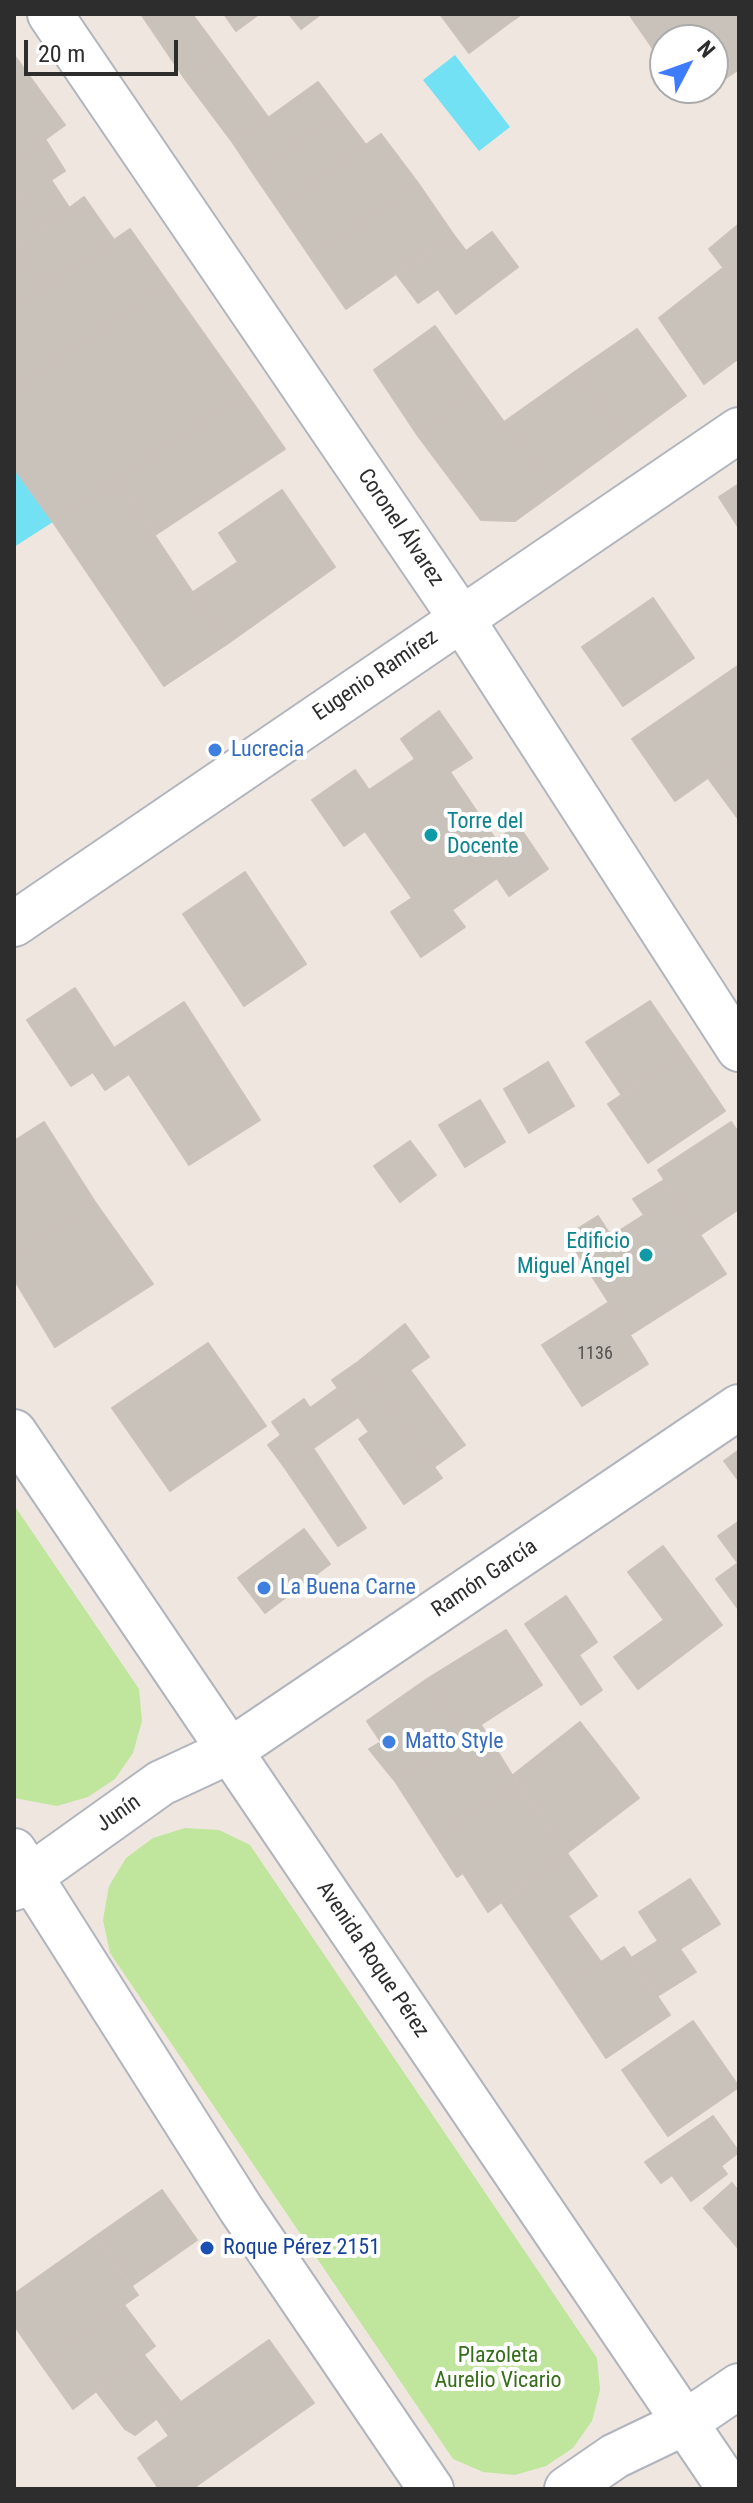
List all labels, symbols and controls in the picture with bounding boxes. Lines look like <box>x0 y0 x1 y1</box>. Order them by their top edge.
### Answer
scale bar <box>28 24 182 74</box>
north arrow <box>649 24 729 104</box>
text: N <box>692 36 720 63</box>
text: 20 m <box>38 40 85 68</box>
street label: Coronel Álvarez <box>351 464 449 592</box>
street label: Eugenio Ramírez <box>309 625 443 727</box>
place label: Lucrecia <box>231 737 304 763</box>
marker: Lucrecia <box>206 741 224 759</box>
place label: Torre del Docente <box>447 809 523 860</box>
marker: Torre del Docente <box>422 826 440 844</box>
place label: Edificio Miguel Ángel <box>517 1229 630 1280</box>
marker: Edificio Miguel Ángel <box>637 1246 655 1264</box>
house number: 1136 <box>577 1343 613 1365</box>
street label: Ramón García <box>427 1534 543 1624</box>
place label: La Buena Carne <box>280 1575 416 1601</box>
marker: La Buena Carne <box>255 1579 273 1597</box>
place label: Matto Style <box>405 1729 503 1755</box>
marker: Matto Style <box>380 1733 398 1751</box>
street label: Junín <box>92 1789 146 1839</box>
street label: Avenida Roque Pérez <box>310 1877 434 2043</box>
place label: Roque Pérez 2151 <box>223 2235 380 2261</box>
marker: Roque Pérez 2151 <box>198 2239 216 2257</box>
park label: Plazoleta Aurelio Vicario <box>434 2343 562 2394</box>

